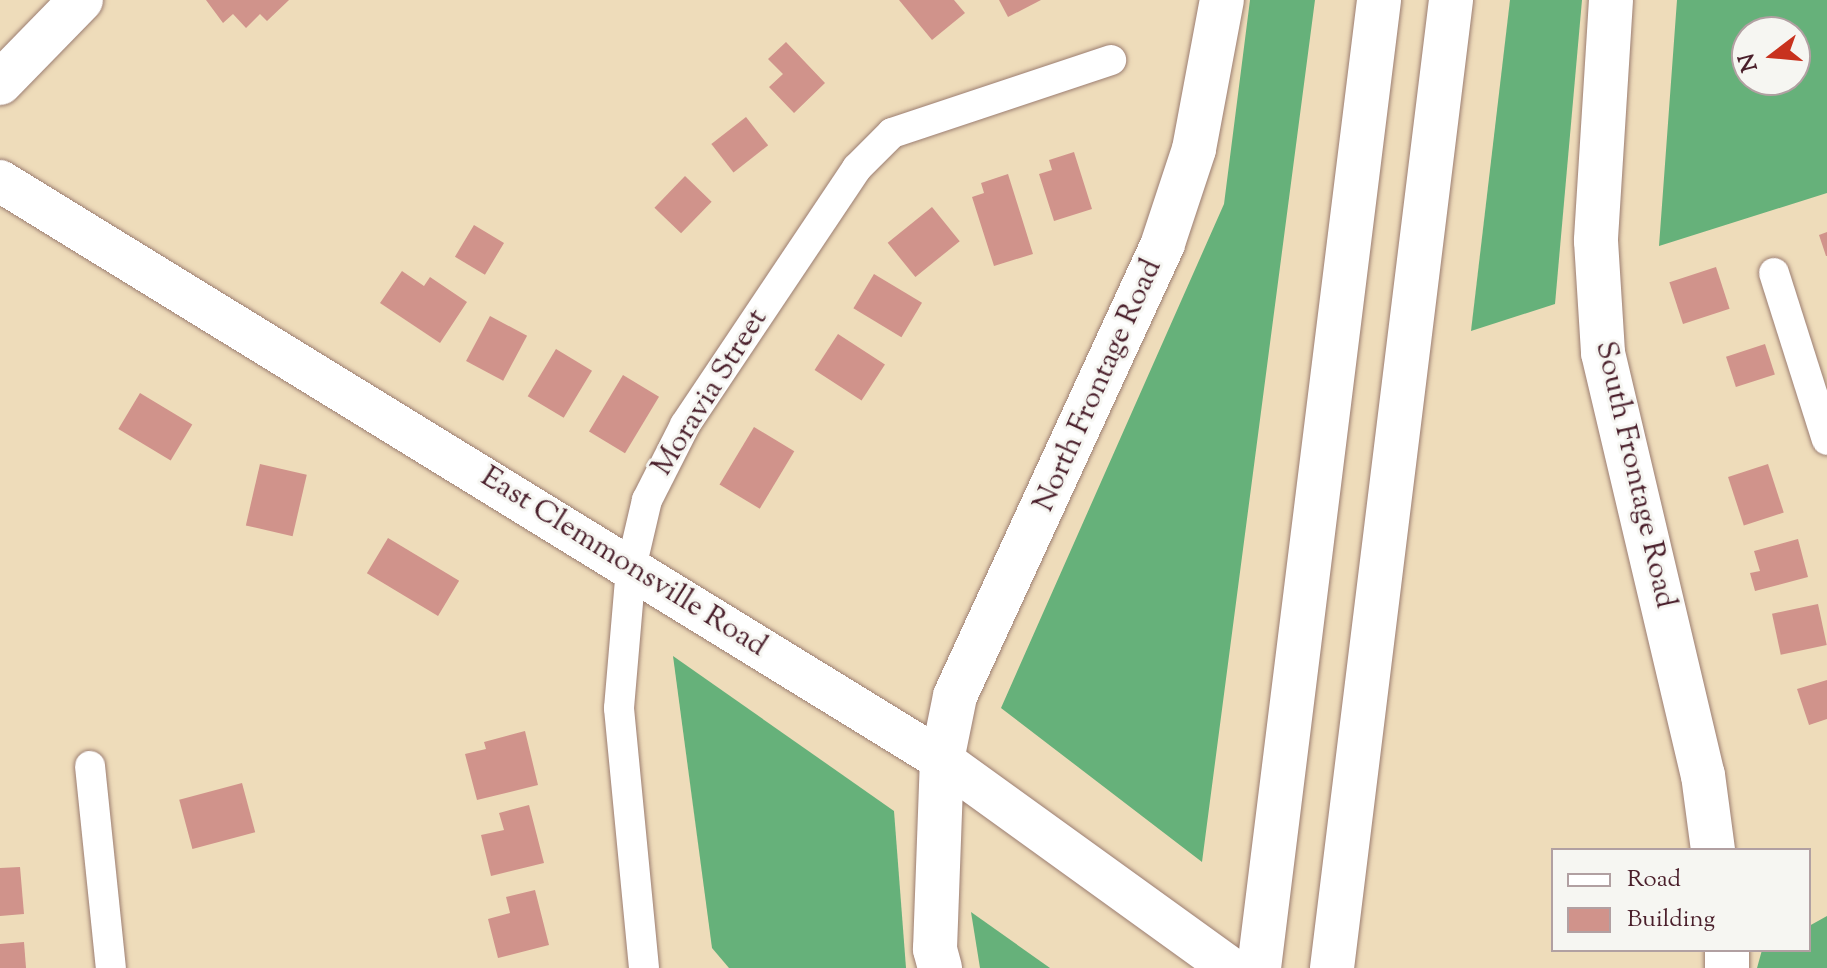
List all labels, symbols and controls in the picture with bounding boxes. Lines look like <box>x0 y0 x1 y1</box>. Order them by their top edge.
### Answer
north arrow <box>1731 16 1811 96</box>
text: N <box>1732 49 1768 75</box>
street label: North Frontage Road <box>1027 254 1171 518</box>
street label: Moravia Street <box>645 303 777 483</box>
street label: South Frontage Road <box>1586 338 1682 612</box>
street label: East Clemmonsville Road <box>473 460 773 666</box>
legend <box>1551 848 1811 952</box>
text: Road <box>1627 863 1681 897</box>
text: Building <box>1627 903 1715 937</box>

